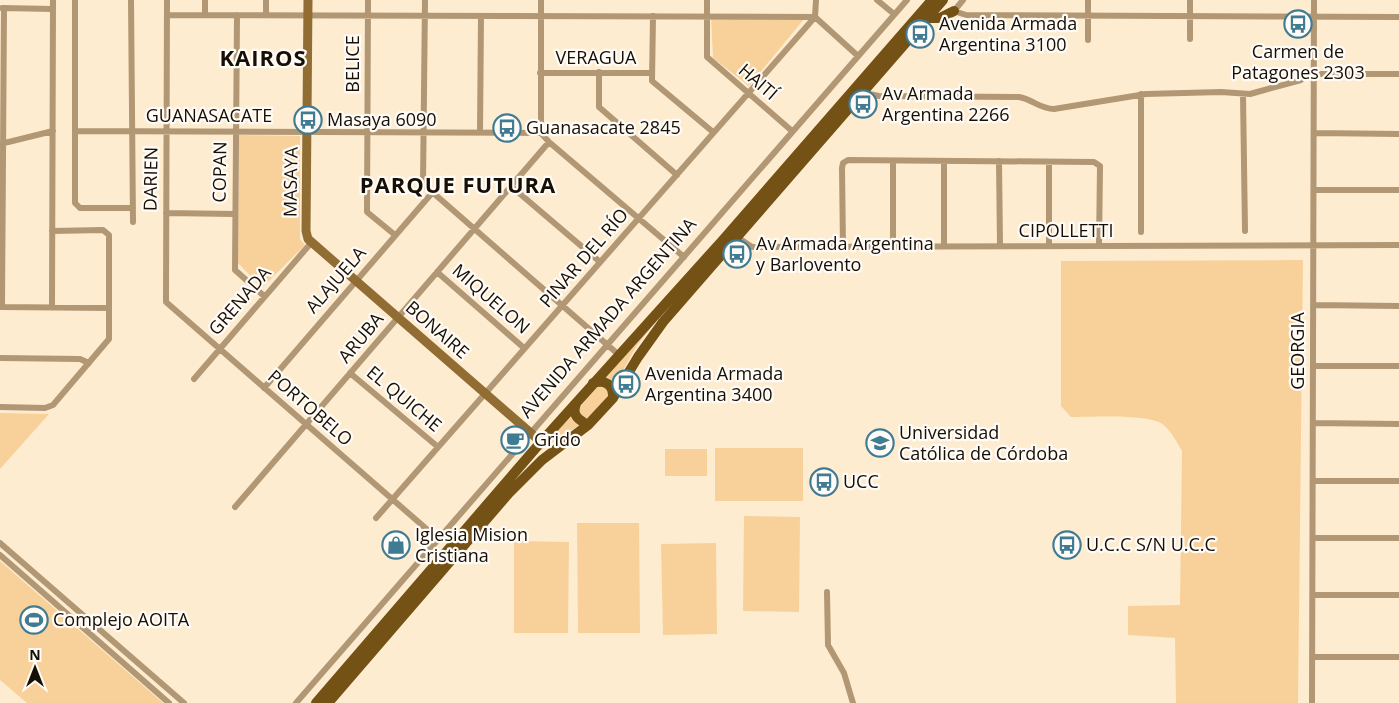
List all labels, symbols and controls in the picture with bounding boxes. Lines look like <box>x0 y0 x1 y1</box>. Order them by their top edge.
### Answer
bus stop icon: Carmen de Patagones 2303 <box>1283 9 1313 39</box>
place label: Avenida Armada Argentina 3100 <box>939 11 1077 56</box>
bus stop icon: Avenida Armada Argentina 3100 <box>905 19 935 49</box>
street label: BELICE <box>340 35 364 93</box>
place label: Carmen de Patagones 2303 <box>1231 39 1365 84</box>
district label: KAIROS <box>219 42 307 72</box>
street label: VERAGUA <box>556 45 637 69</box>
street label: HAITÍ <box>734 58 784 106</box>
place label: Av Armada Argentina 2266 <box>882 81 1010 126</box>
bus stop icon: Av Armada Argentina 2266 <box>848 89 878 119</box>
street label: GUANASACATE <box>146 103 272 127</box>
bus stop icon: Masaya 6090 <box>293 105 323 135</box>
place label: Masaya 6090 <box>327 107 437 131</box>
bus stop icon: Guanasacate 2845 <box>492 113 522 143</box>
place label: Guanasacate 2845 <box>526 115 681 139</box>
street label: COPAN <box>206 141 232 203</box>
street label: MASAYA <box>277 146 303 217</box>
street label: DARIEN <box>137 147 163 211</box>
district label: PARQUE FUTURA <box>360 169 556 199</box>
street label: PINAR DEL RÍO <box>534 203 633 312</box>
street label: AVENIDA ARMADA ARGENTINA <box>514 212 701 423</box>
street label: CIPOLLETTI <box>1019 218 1113 242</box>
place label: Av Armada Argentina y Barlovento <box>756 231 934 276</box>
bus stop icon: Av Armada Argentina y Barlovento <box>722 239 752 269</box>
street label: ALAJUELA <box>300 240 371 318</box>
street label: MIQUELON <box>448 258 535 339</box>
street label: GRENADA <box>203 260 276 340</box>
street label: BONAIRE <box>401 295 474 363</box>
street label: ARUBA <box>332 307 389 368</box>
street label: GEORGIA <box>1285 312 1309 390</box>
street label: EL QUICHE <box>362 360 447 437</box>
place label: Avenida Armada Argentina 3400 <box>645 361 783 406</box>
street label: PORTOBELO <box>263 364 358 451</box>
bus stop icon: Avenida Armada Argentina 3400 <box>611 369 641 399</box>
place label: Universidad Católica de Córdoba <box>899 420 1068 465</box>
cafe icon: Grido <box>500 425 530 455</box>
place label: Grido <box>534 427 581 451</box>
school or university icon: Universidad Católica de Córdoba <box>865 428 895 458</box>
bus stop icon: UCC <box>809 467 839 497</box>
place label: UCC <box>843 469 879 493</box>
place label: Iglesia Mision Cristiana <box>415 522 528 567</box>
shop icon: Iglesia Mision Cristiana <box>381 530 411 560</box>
bus stop icon: U.C.C S/N U.C.C <box>1052 530 1082 560</box>
place label: U.C.C S/N U.C.C <box>1086 532 1216 556</box>
sports icon: Complejo AOITA <box>19 605 49 635</box>
place label: Complejo AOITA <box>53 607 190 631</box>
north arrow <box>10 643 60 693</box>
text: N <box>29 645 41 664</box>

